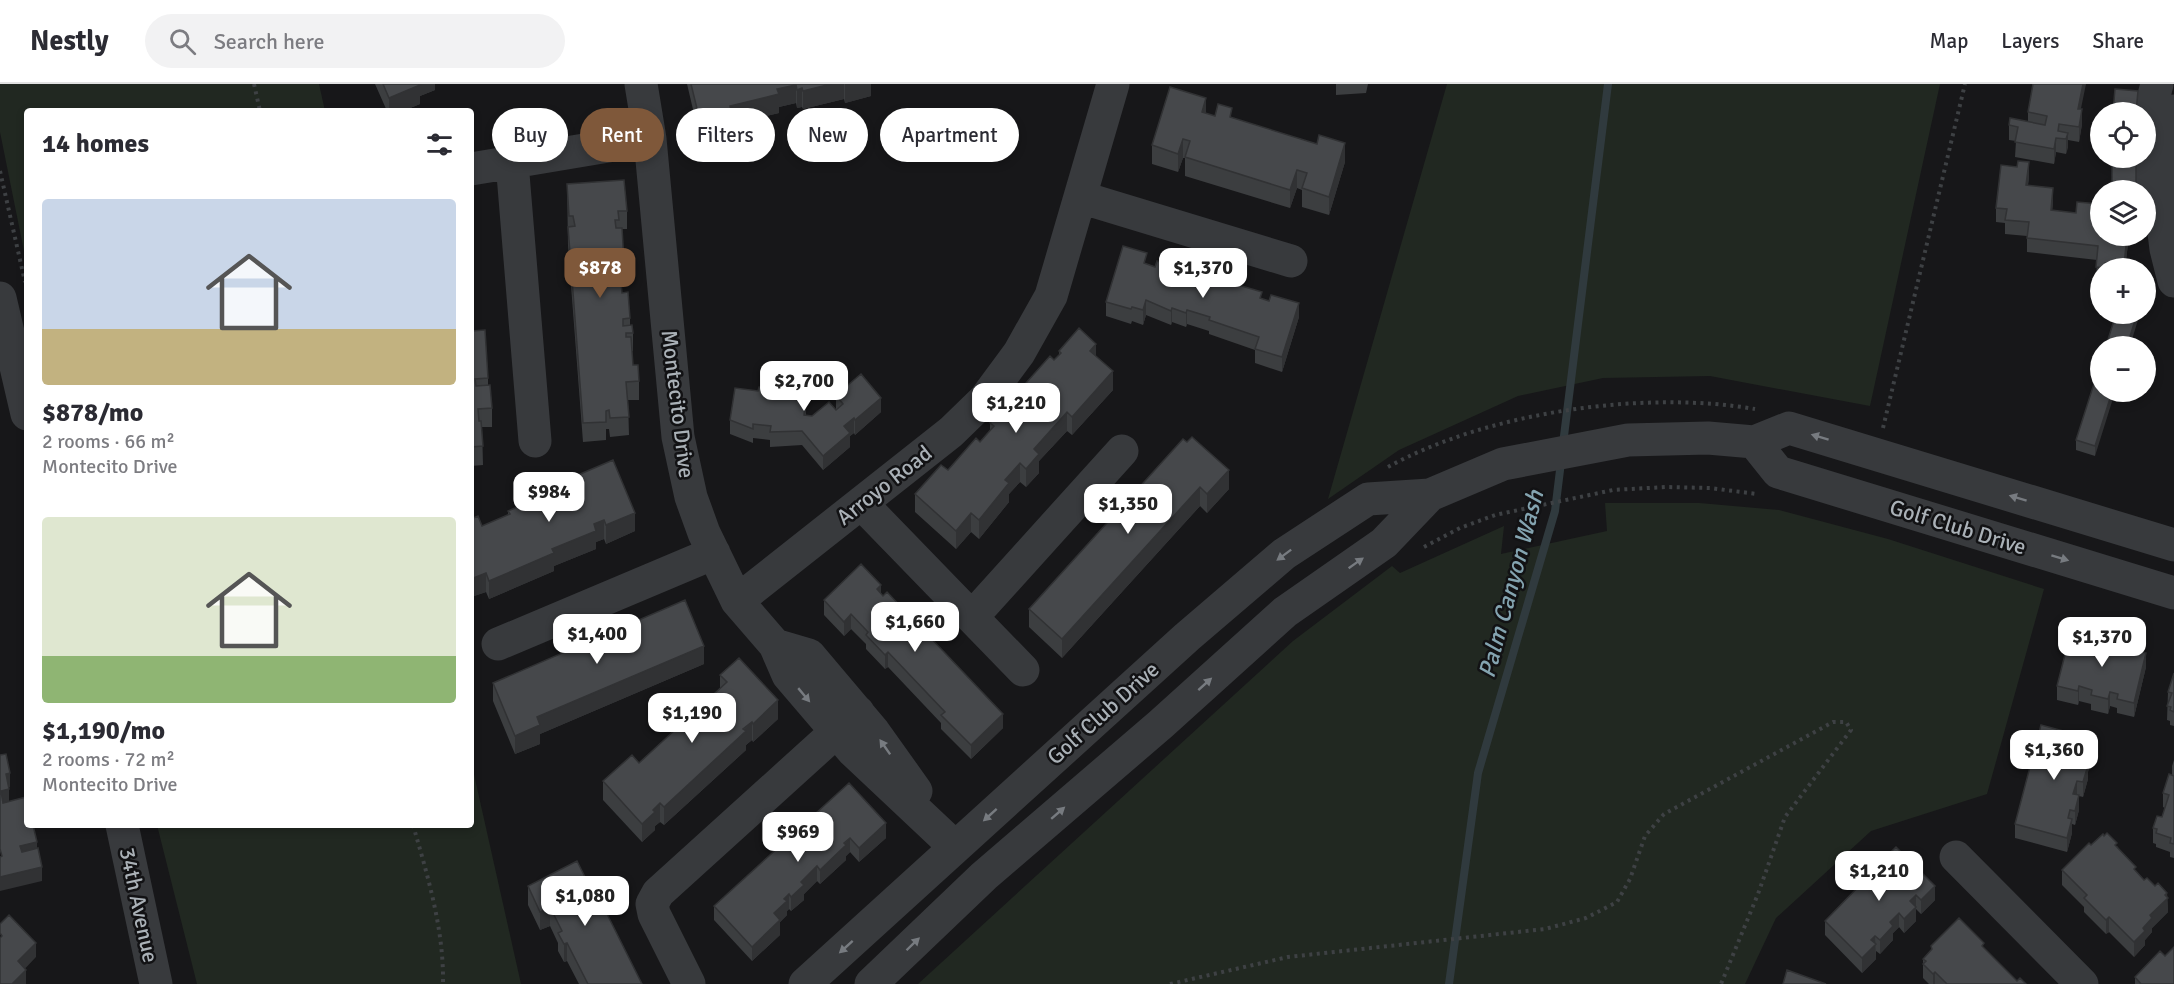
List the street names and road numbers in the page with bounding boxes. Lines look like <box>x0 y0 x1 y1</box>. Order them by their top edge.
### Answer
street label: Montecito Drive <box>656 328 700 480</box>
street label: Arroyo Road <box>831 439 937 531</box>
street label: Golf Club Drive <box>1886 493 2030 561</box>
street label: Golf Club Drive <box>1041 656 1165 770</box>
street label: 34th Avenue <box>114 845 164 965</box>

